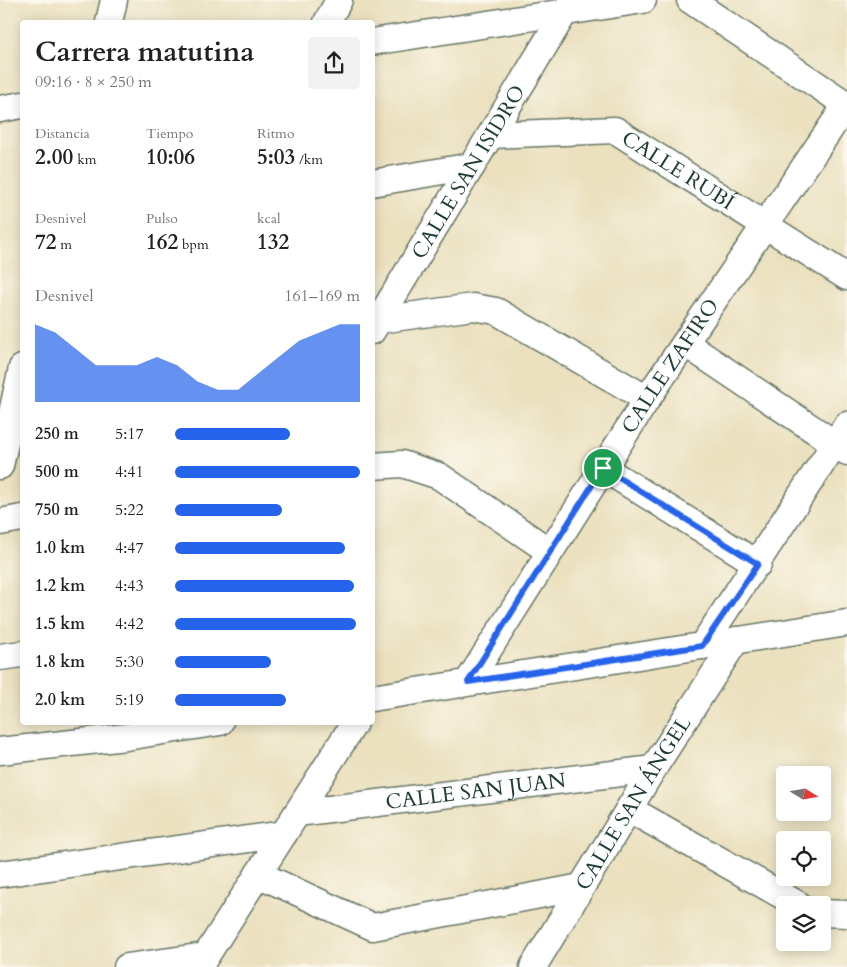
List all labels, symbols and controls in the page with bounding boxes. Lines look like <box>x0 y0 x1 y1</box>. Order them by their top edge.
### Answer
text: Carrera matutina <box>35 33 254 71</box>
button: share <box>308 37 360 89</box>
text: 09:16 · 8 × 250 m <box>35 71 152 93</box>
street label: CALLE SAN ISIDRO <box>404 79 532 264</box>
text: Distancia <box>35 124 90 143</box>
text: Tiempo <box>146 124 193 143</box>
text: Ritmo <box>257 124 294 143</box>
street label: CALLE RUBÍ <box>616 124 740 217</box>
text: 2.00 <box>35 143 73 172</box>
text: 10:06 <box>146 143 195 172</box>
text: 5:03 <box>257 143 295 172</box>
text: km <box>73 150 96 169</box>
text: /km <box>295 150 323 169</box>
text: Desnivel <box>35 209 86 228</box>
text: Pulso <box>146 209 178 228</box>
text: kcal <box>257 209 281 228</box>
text: 72 <box>35 228 57 257</box>
text: 162 <box>146 228 178 257</box>
text: 132 <box>257 228 289 257</box>
text: m <box>57 235 72 254</box>
text: bpm <box>178 235 209 254</box>
text: Desnivel <box>35 285 94 307</box>
text: 161–169 m <box>284 285 360 307</box>
street label: CALLE ZAFIRO <box>614 293 726 439</box>
text: 250 m <box>35 423 79 445</box>
text: 5:17 <box>115 423 144 445</box>
pin <box>582 447 624 489</box>
icon: arrive <box>589 454 617 482</box>
text: 500 m <box>35 461 79 483</box>
text: 4:41 <box>115 461 144 483</box>
text: 750 m <box>35 499 79 521</box>
text: 5:22 <box>115 499 144 521</box>
text: 1.0 km <box>35 537 85 559</box>
text: 4:47 <box>115 537 144 559</box>
text: 1.2 km <box>35 575 85 597</box>
text: 4:43 <box>115 575 144 597</box>
text: 1.5 km <box>35 613 85 635</box>
text: 4:42 <box>115 613 144 635</box>
text: 1.8 km <box>35 651 85 673</box>
text: 5:30 <box>115 651 144 673</box>
text: 2.0 km <box>35 689 85 711</box>
text: 5:19 <box>115 689 144 711</box>
street label: CALLE SAN ÁNGEL <box>568 710 698 896</box>
street label: CALLE SAN JUAN <box>384 765 567 816</box>
north arrow <box>776 766 831 821</box>
map controls <box>776 766 831 951</box>
button: locate <box>776 831 831 886</box>
button: layers <box>776 896 831 951</box>

